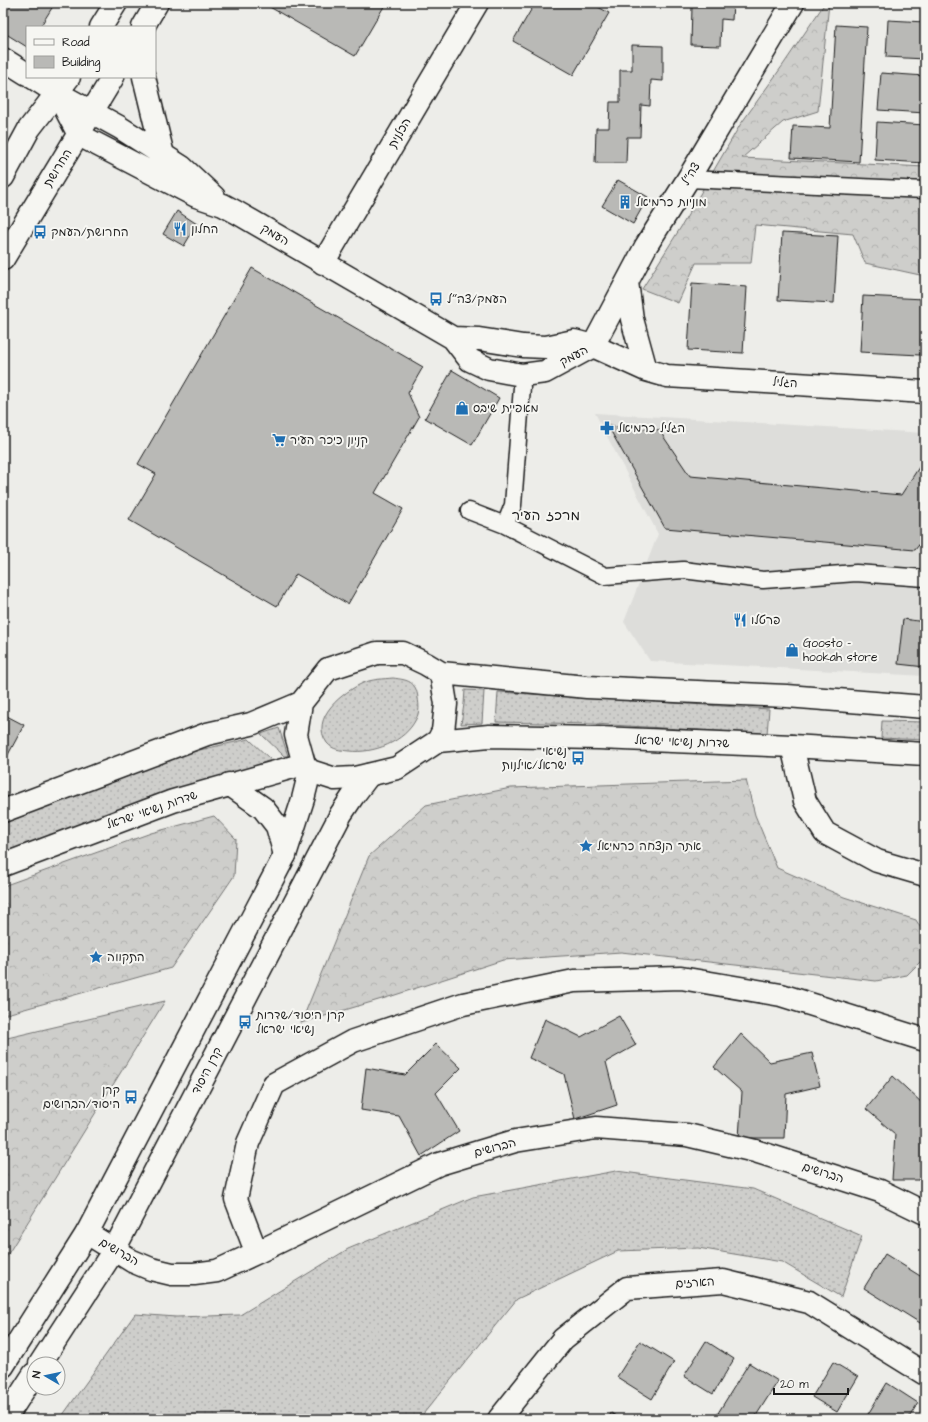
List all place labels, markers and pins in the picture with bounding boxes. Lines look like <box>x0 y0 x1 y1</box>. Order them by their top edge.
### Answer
building icon: מוניות כרמיאל <box>617 194 633 210</box>
place label: מוניות כרמיאל <box>636 194 707 211</box>
restaurant icon: החלון <box>172 221 188 237</box>
place label: החלון <box>191 221 218 238</box>
bus stop icon: החרושת/העמק <box>32 224 48 240</box>
place label: החרושת/העמק <box>51 224 129 241</box>
bus stop icon: העמק/צה״ל <box>428 291 444 307</box>
place label: העמק/צה״ל <box>447 291 507 308</box>
shop icon: מאפיית שיבס <box>454 400 470 416</box>
place label: מאפיית שיבס <box>473 400 539 417</box>
pharmacy icon: הגליל כרמיאל <box>599 420 615 436</box>
place label: הגליל כרמיאל <box>618 420 685 437</box>
supermarket icon: קניון כיכר העיר <box>271 432 287 448</box>
place label: קניון כיכר העיר <box>290 432 368 449</box>
restaurant icon: פרטלו <box>732 612 748 628</box>
place label: פרטלו <box>751 612 780 629</box>
place label: Goosto - hookah store <box>803 635 878 666</box>
shop icon: Goosto - hookah store <box>784 642 800 658</box>
place label: נשיאי ישראל/אילנות <box>502 743 567 774</box>
bus stop icon: נשיאי ישראל/אילנות <box>570 750 586 766</box>
place icon: אתר הנצחה כרמיאל <box>578 838 594 854</box>
place label: אתר הנצחה כרמיאל <box>597 838 701 855</box>
place icon: התקווה <box>88 949 104 965</box>
place label: התקווה <box>107 949 145 966</box>
place label: קרן היסוד/שדרות נשיאי ישראל <box>255 1007 345 1038</box>
bus stop icon: קרן היסוד/שדרות נשיאי ישראל <box>237 1014 253 1030</box>
place label: קרן היסוד/הברושים <box>43 1082 120 1113</box>
bus stop icon: קרן היסוד/הברושים <box>123 1089 139 1105</box>

